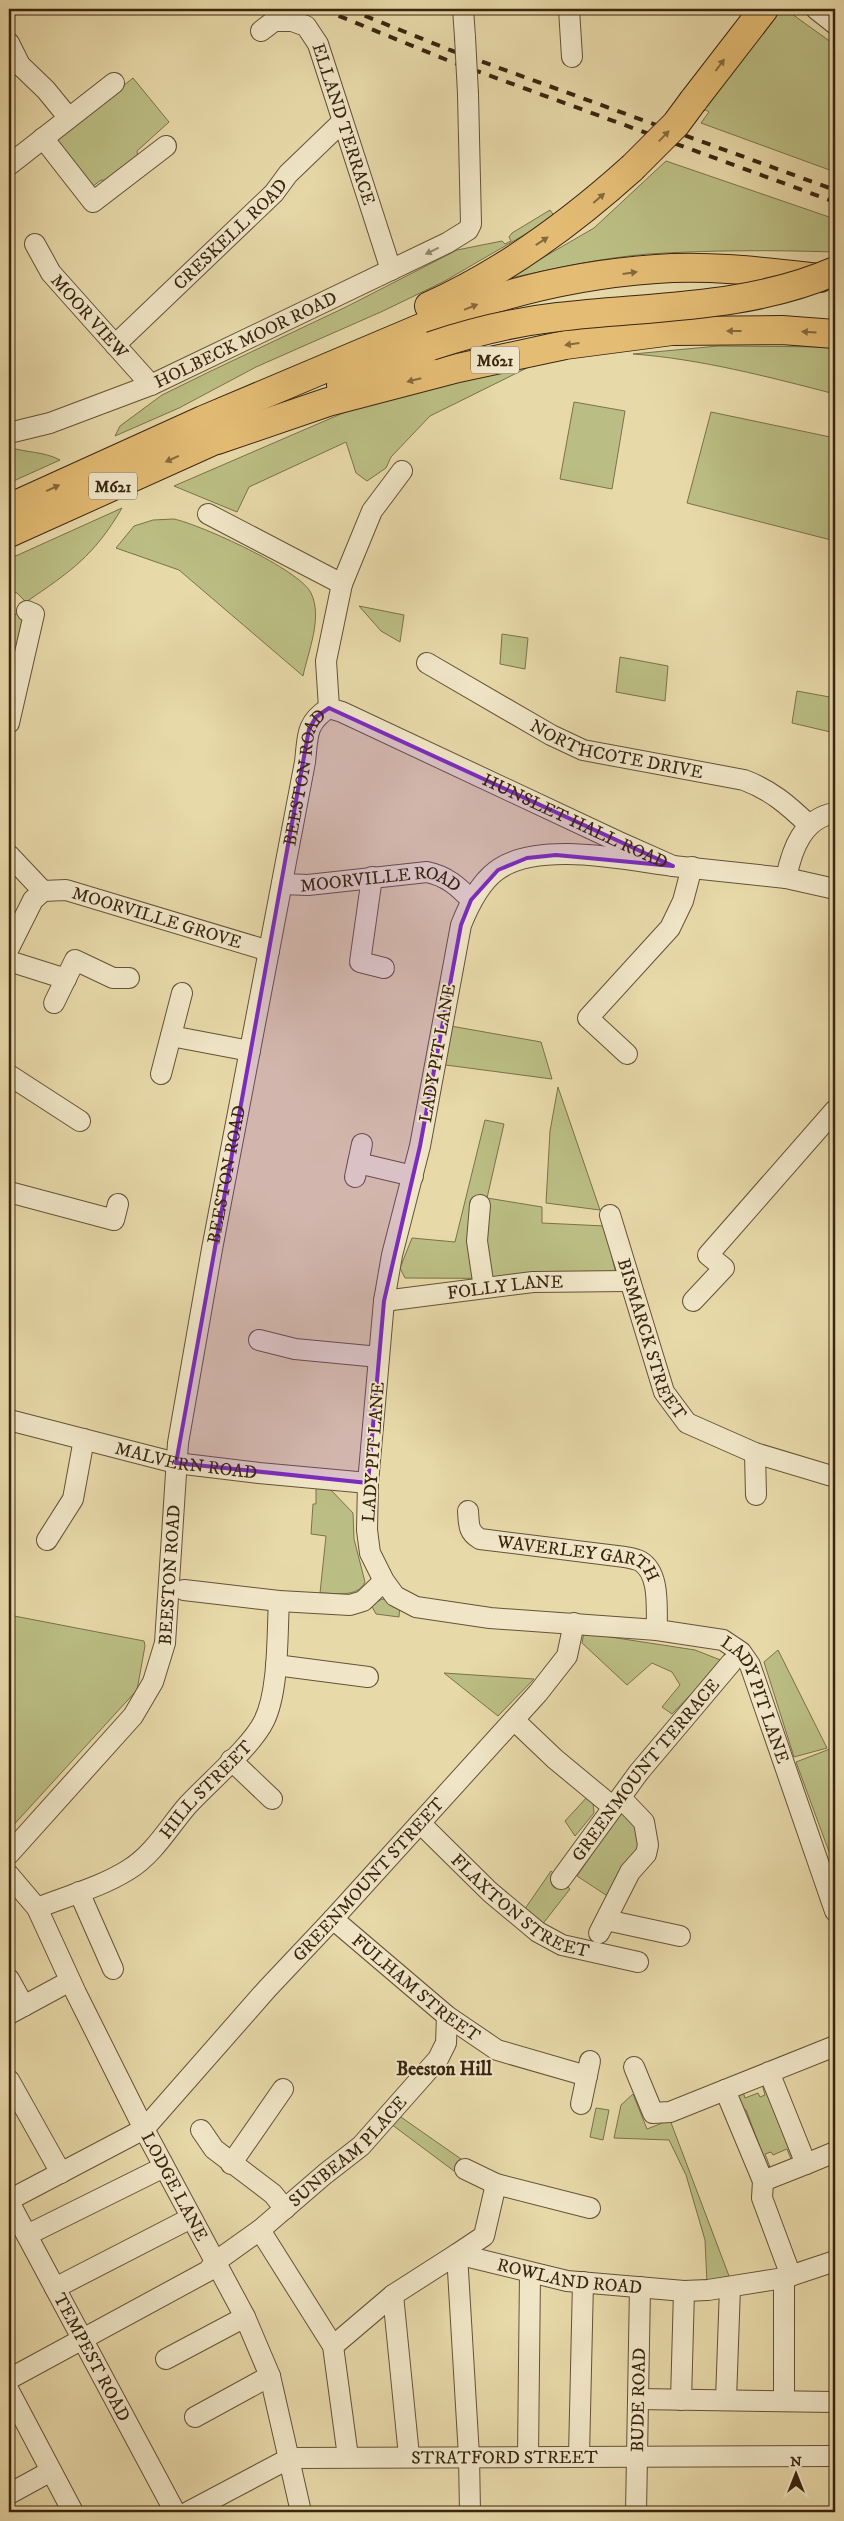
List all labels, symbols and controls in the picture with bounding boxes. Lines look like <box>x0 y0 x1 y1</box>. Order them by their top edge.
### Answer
street label: ELLAND TERRACE <box>306 41 379 208</box>
one-way arrow <box>715 58 725 72</box>
one-way arrow <box>658 130 670 142</box>
street label: CRESKELL ROAD <box>169 175 293 295</box>
one-way arrow <box>593 192 605 204</box>
one-way arrow <box>536 236 549 246</box>
one-way arrow <box>425 247 439 255</box>
one-way arrow <box>622 268 638 276</box>
street label: MOOR VIEW <box>45 270 132 364</box>
street label: HOLBECK MOOR ROAD <box>151 287 341 394</box>
one-way arrow <box>464 302 478 310</box>
one-way arrow <box>725 327 741 335</box>
one-way arrow <box>801 327 817 335</box>
one-way arrow <box>564 340 580 348</box>
road number: M621 <box>471 346 519 374</box>
one-way arrow <box>406 376 421 384</box>
one-way arrow <box>165 455 180 464</box>
road number: M621 <box>89 472 137 500</box>
one-way arrow <box>46 484 60 492</box>
street label: BEESTON ROAD <box>279 705 331 848</box>
street label: NORTHCOTE DRIVE <box>526 715 705 784</box>
street label: HUNSLET HALL ROAD <box>478 769 671 874</box>
street label: MOORVILLE ROAD <box>299 862 465 898</box>
street label: MOORVILLE GROVE <box>69 882 244 954</box>
street label: LADY PIT LANE <box>415 982 461 1124</box>
street label: BEESTON ROAD <box>203 1104 251 1246</box>
street label: BISMARCK STREET <box>612 1256 691 1425</box>
street label: FOLLY LANE <box>446 1272 563 1305</box>
street label: LADY PIT LANE <box>358 1381 390 1523</box>
street label: MALVERN ROAD <box>113 1438 258 1485</box>
street label: BEESTON ROAD <box>155 1504 186 1646</box>
street label: WAVERLEY GARTH <box>495 1531 663 1585</box>
street label: LADY PIT LANE <box>716 1632 793 1767</box>
street label: GREENMOUNT TERRACE <box>568 1675 725 1866</box>
street label: HILL STREET <box>155 1736 258 1844</box>
street label: GREENMOUNT STREET <box>289 1793 450 1967</box>
street label: FLAXTON STREET <box>446 1850 592 1963</box>
street label: FULHAM STREET <box>347 1930 484 2047</box>
district label: Beeston Hill <box>396 2058 492 2081</box>
street label: SUNBEAM PLACE <box>285 2092 412 2212</box>
street label: LODGE LANE <box>136 2129 212 2245</box>
street label: ROWLAND ROAD <box>495 2254 643 2299</box>
street label: TEMPEST ROAD <box>48 2290 134 2426</box>
street label: BUDE ROAD <box>627 2348 651 2452</box>
street label: STRATFORD STREET <box>411 2447 598 2470</box>
north arrow <box>772 2448 822 2498</box>
text: N <box>790 2453 802 2471</box>

